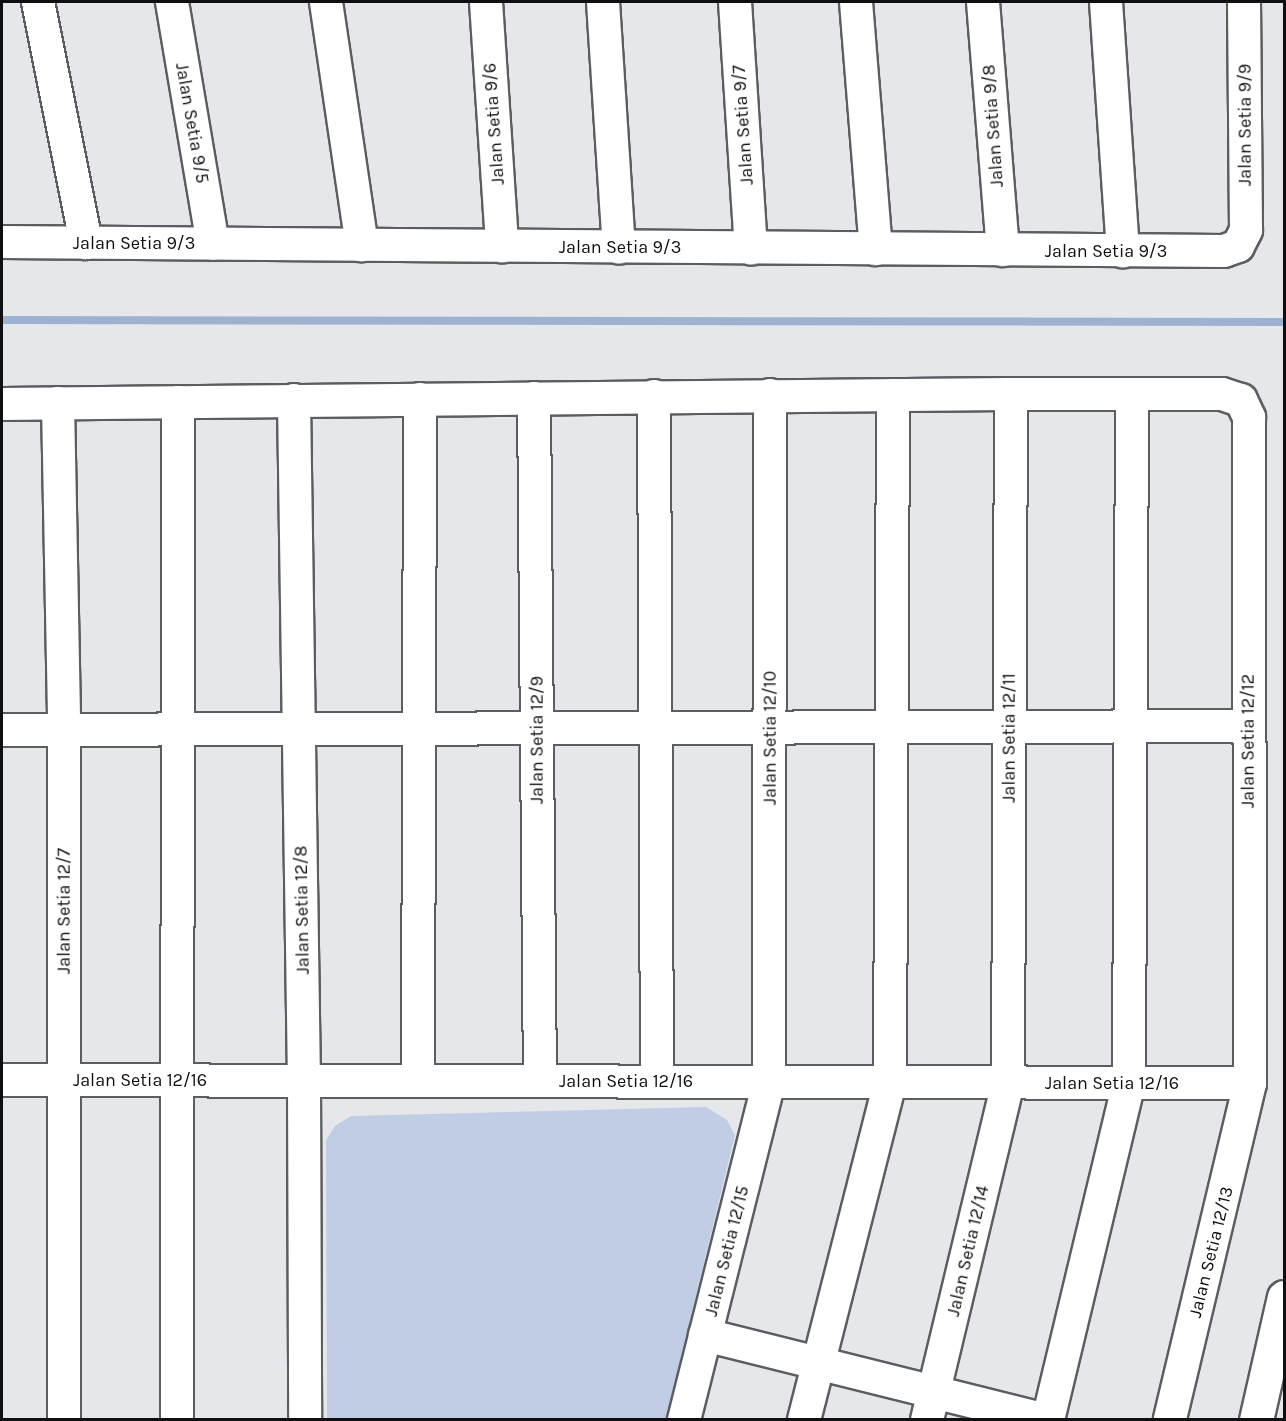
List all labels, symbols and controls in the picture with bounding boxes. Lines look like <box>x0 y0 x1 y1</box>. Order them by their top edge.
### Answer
street label: Jalan Setia 9/5 <box>171 61 213 185</box>
street label: Jalan Setia 9/6 <box>479 62 509 186</box>
street label: Jalan Setia 9/7 <box>728 64 758 186</box>
street label: Jalan Setia 9/8 <box>978 64 1008 188</box>
street label: Jalan Setia 9/9 <box>1234 64 1256 186</box>
street label: Jalan Setia 9/3 <box>73 232 195 254</box>
street label: Jalan Setia 9/3 <box>559 236 681 258</box>
street label: Jalan Setia 9/3 <box>1045 240 1167 262</box>
street label: Jalan Setia 12/10 <box>759 671 781 805</box>
street label: Jalan Setia 12/11 <box>998 673 1020 803</box>
street label: Jalan Setia 12/12 <box>1237 674 1259 808</box>
street label: Jalan Setia 12/9 <box>526 676 548 804</box>
street label: Jalan Setia 12/8 <box>290 845 314 975</box>
street label: Jalan Setia 12/7 <box>53 848 75 974</box>
street label: Jalan Setia 12/16 <box>73 1069 207 1091</box>
street label: Jalan Setia 12/16 <box>559 1070 693 1092</box>
street label: Jalan Setia 12/16 <box>1045 1072 1179 1094</box>
street label: Jalan Setia 12/15 <box>700 1183 754 1319</box>
street label: Jalan Setia 12/14 <box>942 1183 994 1319</box>
street label: Jalan Setia 12/13 <box>1184 1184 1238 1320</box>

